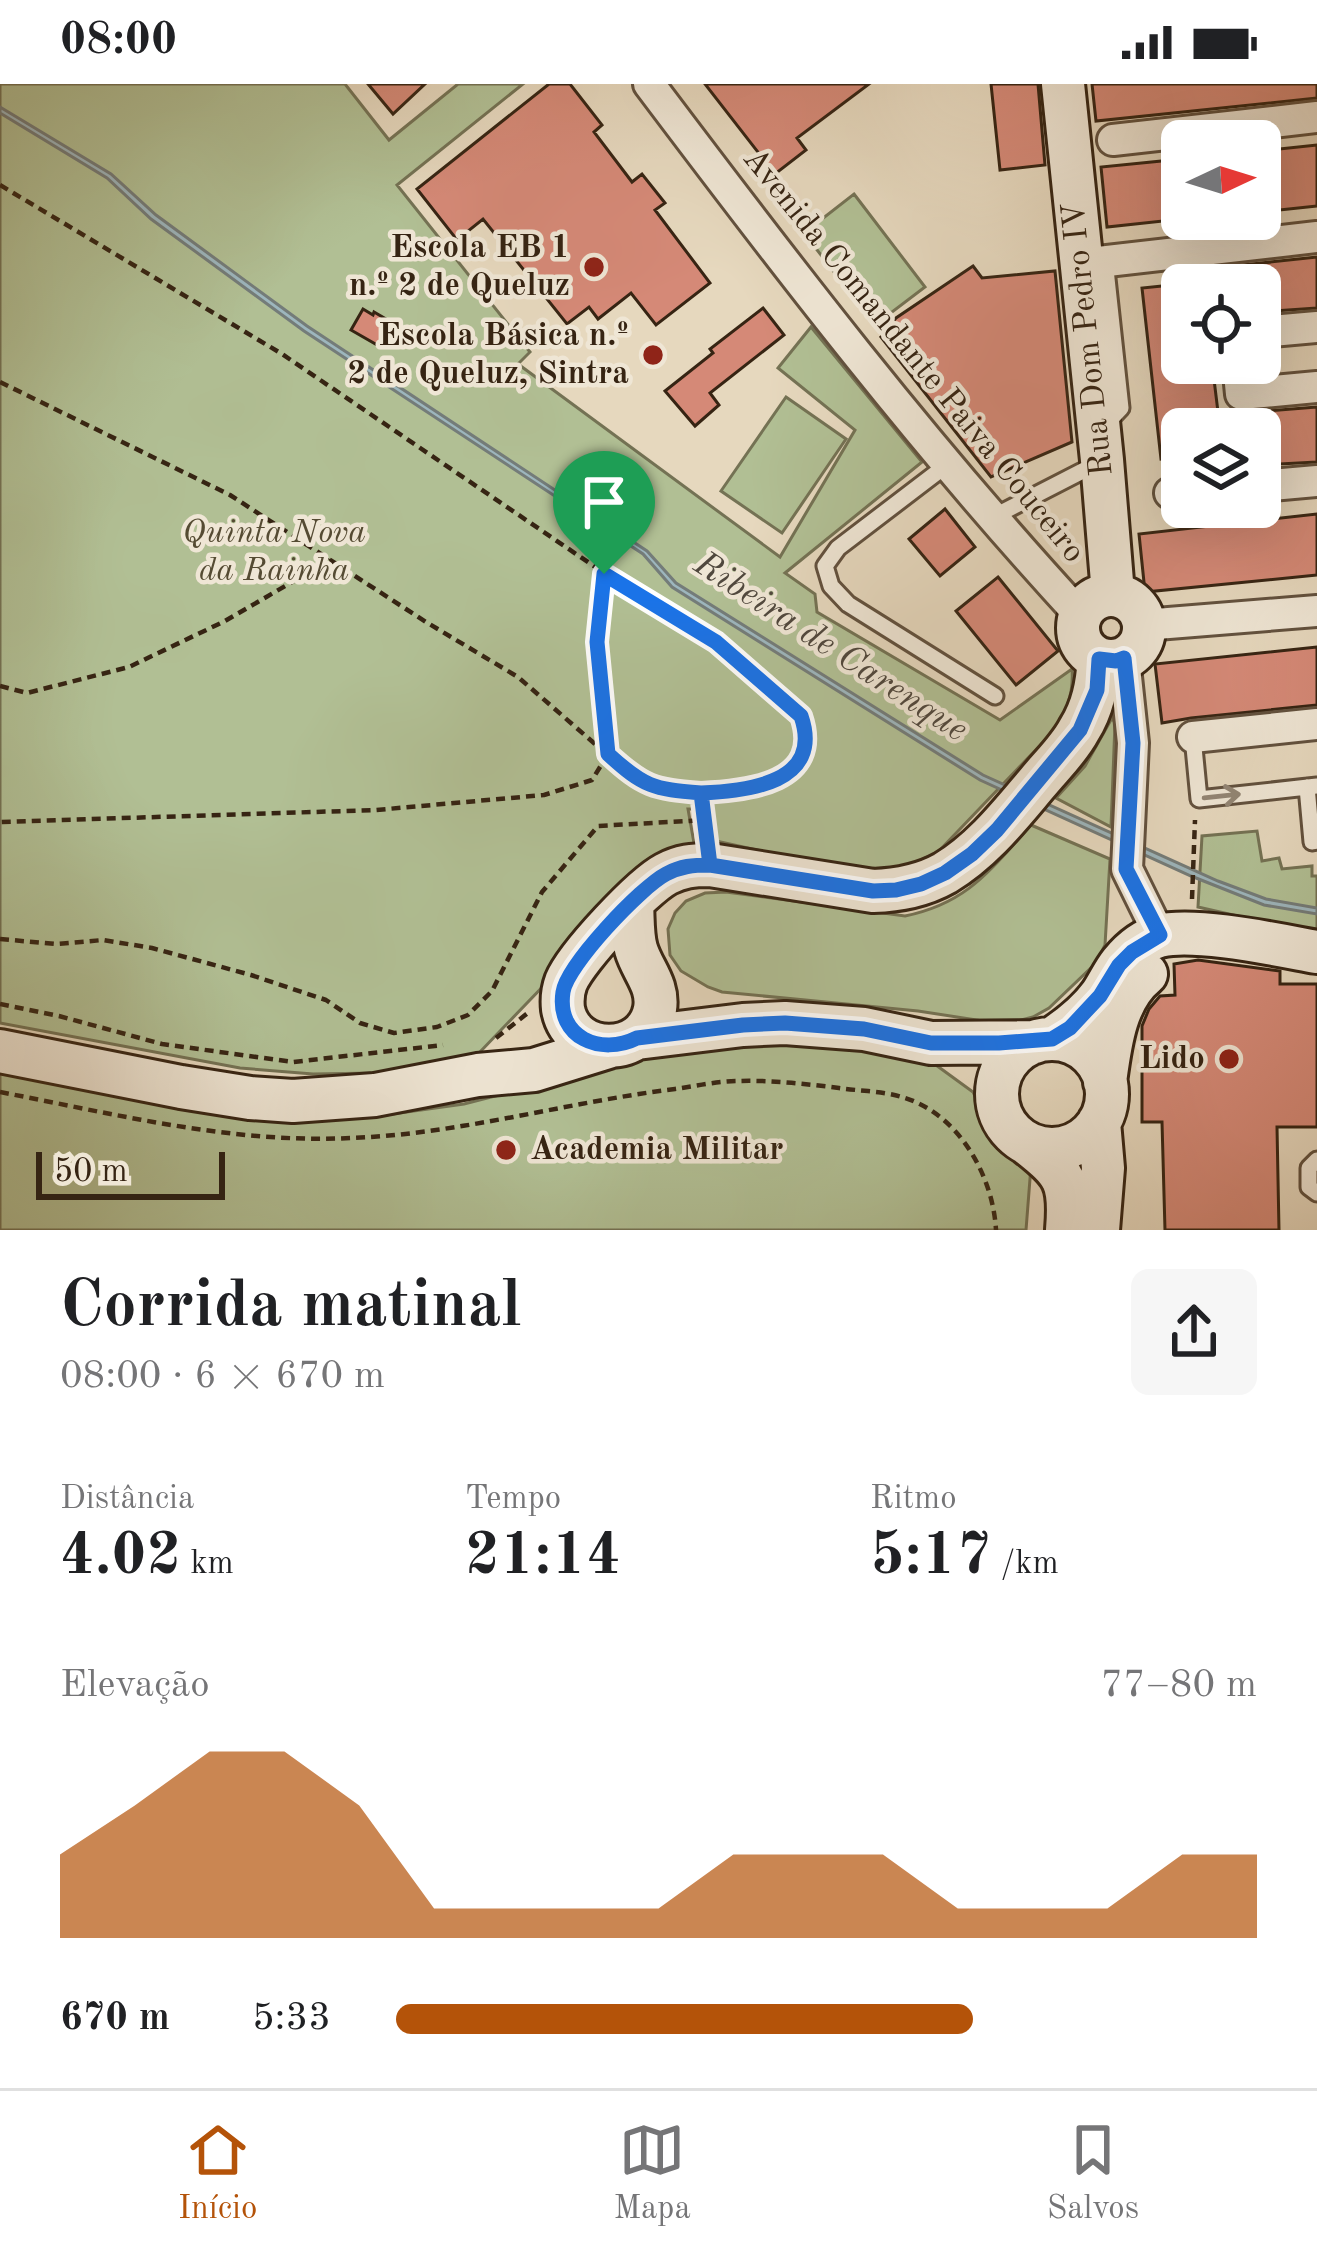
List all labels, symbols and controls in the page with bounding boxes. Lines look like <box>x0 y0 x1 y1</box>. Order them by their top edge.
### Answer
text: 08:00 <box>60 19 177 64</box>
north arrow <box>1161 120 1281 240</box>
map controls <box>1161 120 1281 528</box>
street label: Avenida Comandante Paiva Couceiro <box>736 143 1090 569</box>
street label: Rua Dom Pedro IV <box>1058 200 1120 478</box>
place label: Escola EB 1 n.º 2 de Queluz <box>349 232 570 303</box>
marker: Escola EB 1 n.º 2 de Queluz <box>581 254 607 280</box>
button: locate <box>1161 264 1281 384</box>
place label: Escola Básica n.º 2 de Queluz, Sintra <box>347 320 629 391</box>
marker: Escola Básica n.º 2 de Queluz, Sintra <box>640 342 666 368</box>
button: layers <box>1161 408 1281 528</box>
pin <box>553 451 655 574</box>
icon: arrive <box>571 469 637 535</box>
park label: Quinta Nova da Rainha <box>182 517 366 588</box>
water label: Ribeira de Carenque <box>686 545 974 750</box>
one-way arrow <box>1202 784 1241 807</box>
place label: Lido <box>1139 1043 1205 1076</box>
marker: Lido <box>1216 1046 1242 1072</box>
place label: Academia Militar <box>530 1134 784 1167</box>
marker: Academia Militar <box>493 1137 519 1163</box>
scale bar <box>36 1146 225 1199</box>
text: 50 m <box>54 1156 128 1189</box>
button: share <box>1131 1269 1257 1395</box>
text: Corrida matinal <box>60 1275 522 1341</box>
text: 08:00 · 6 × 670 m <box>60 1357 385 1396</box>
text: Distância <box>60 1483 194 1516</box>
text: Tempo <box>465 1483 561 1516</box>
text: Ritmo <box>870 1483 957 1516</box>
text: 4.02 <box>60 1527 181 1587</box>
text: 21:14 <box>465 1527 621 1587</box>
text: 5:17 <box>870 1527 991 1587</box>
text: km <box>181 1548 234 1581</box>
text: /km <box>991 1548 1059 1581</box>
text: Elevação <box>60 1666 210 1705</box>
text: 77–80 m <box>1100 1666 1257 1705</box>
text: 670 m <box>60 1999 170 2038</box>
text: 5:33 <box>252 1999 331 2038</box>
tab: Início <box>178 2117 257 2230</box>
tab: Mapa <box>613 2117 691 2230</box>
tab: Salvos <box>1047 2117 1139 2230</box>

